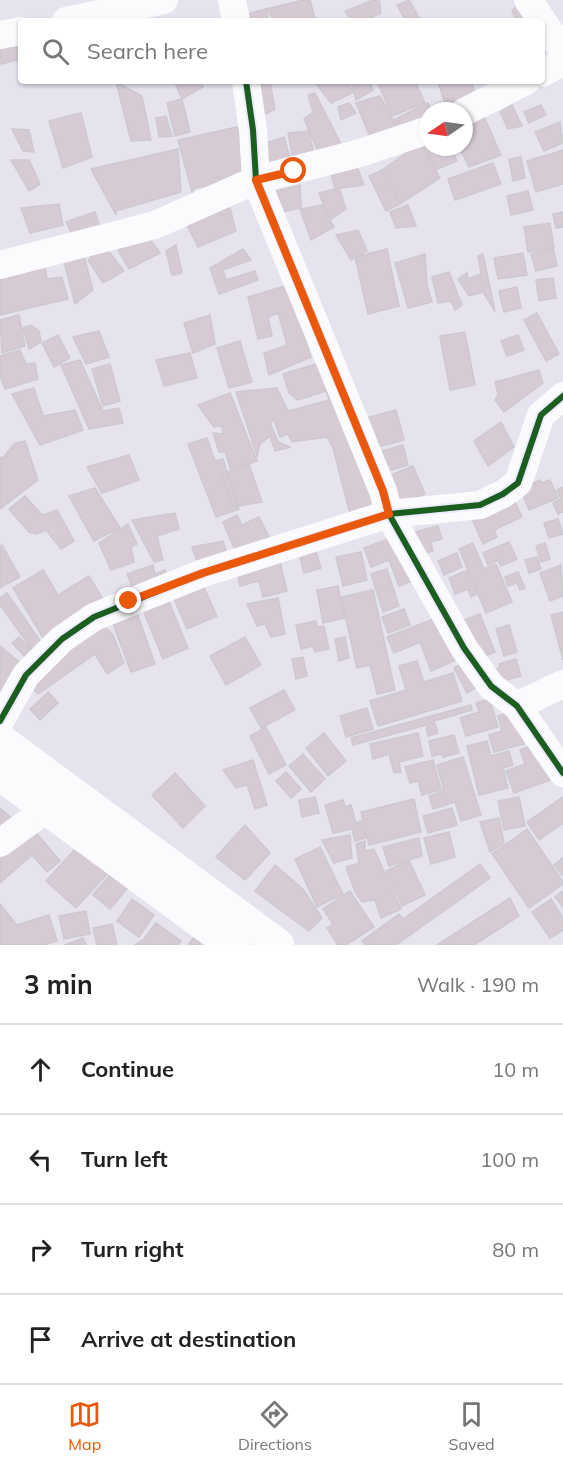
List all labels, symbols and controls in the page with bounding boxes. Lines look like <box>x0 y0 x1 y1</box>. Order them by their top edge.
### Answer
search box <box>18 18 545 84</box>
icon: search <box>39 35 72 68</box>
text: Search here <box>87 37 208 65</box>
north arrow <box>419 102 473 156</box>
route start <box>280 157 306 183</box>
route end <box>115 587 141 613</box>
text: 3 min <box>24 968 93 1001</box>
text: Walk · 190 m <box>417 972 539 997</box>
icon: ahead <box>24 1053 57 1086</box>
text: Continue <box>81 1055 174 1083</box>
text: 10 m <box>492 1057 539 1082</box>
icon: left <box>24 1143 57 1176</box>
text: Turn left <box>81 1145 168 1173</box>
text: 100 m <box>480 1147 539 1172</box>
icon: right <box>24 1233 57 1266</box>
text: Turn right <box>81 1235 184 1263</box>
text: 80 m <box>492 1237 539 1262</box>
icon: arrive <box>24 1323 57 1356</box>
text: Arrive at destination <box>81 1325 296 1353</box>
tab: Map <box>68 1398 101 1454</box>
tab: Directions <box>238 1398 312 1454</box>
tab: Saved <box>449 1398 495 1454</box>

